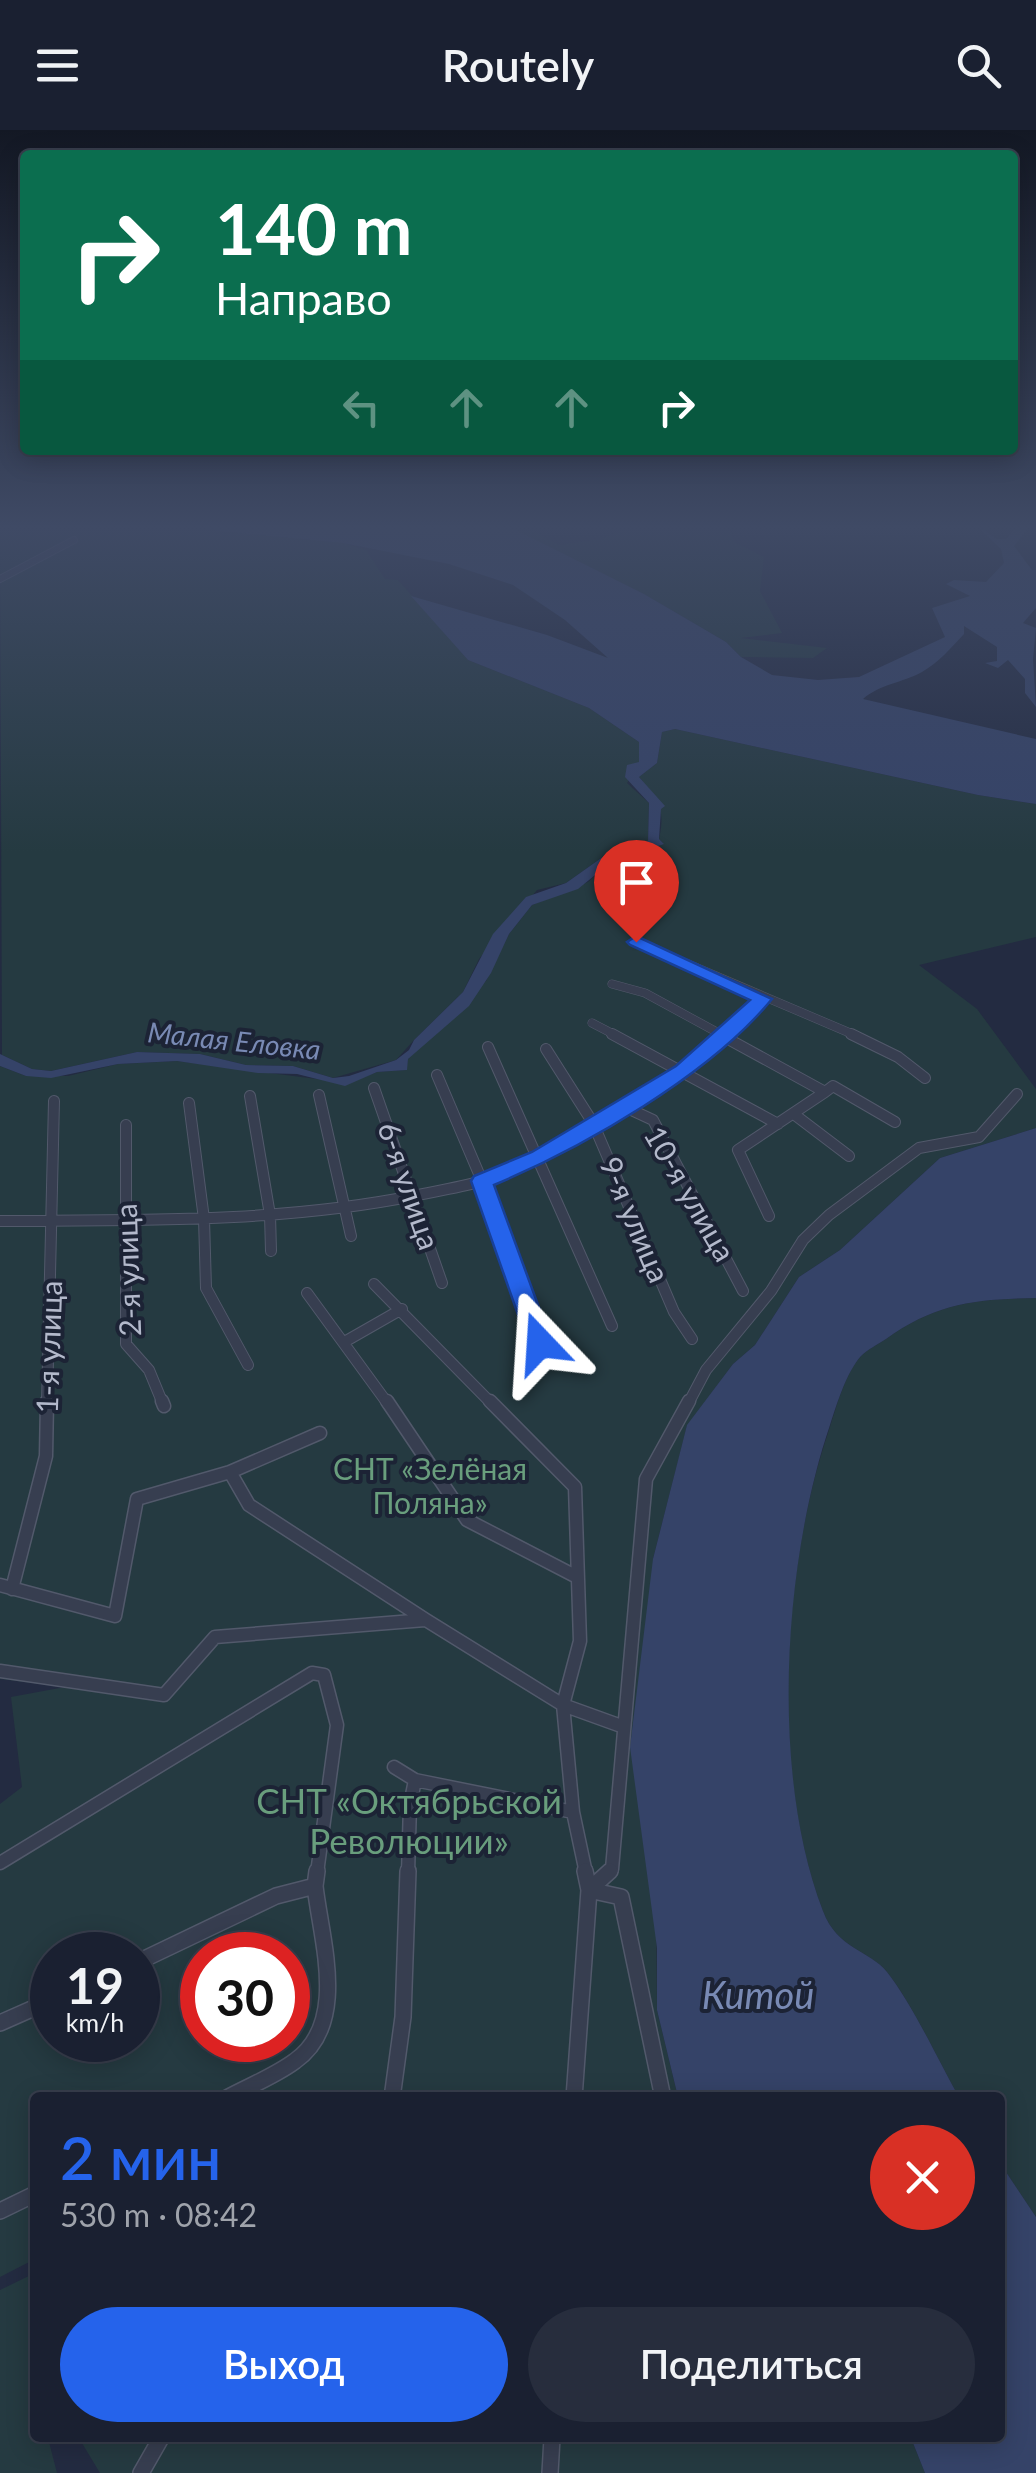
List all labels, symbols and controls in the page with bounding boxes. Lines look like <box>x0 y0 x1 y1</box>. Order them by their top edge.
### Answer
icon: menu <box>30 38 85 93</box>
text: Routely <box>442 38 594 92</box>
icon: search <box>951 38 1006 93</box>
text: 140 m <box>215 186 412 270</box>
icon: right <box>50 190 180 320</box>
text: Направо <box>215 271 392 325</box>
icon: left <box>334 380 389 435</box>
icon: ahead <box>439 380 494 435</box>
icon: ahead <box>544 380 599 435</box>
icon: right <box>649 380 704 435</box>
pin <box>594 840 679 943</box>
icon: arrive <box>609 855 664 910</box>
water label: Малая Еловка <box>146 1014 322 1066</box>
street label: 6-я улица <box>371 1117 449 1254</box>
street label: 10-я улица <box>638 1119 744 1267</box>
street label: 9-я улица <box>593 1151 678 1287</box>
street label: 2-я улица <box>107 1203 147 1337</box>
street label: 1-я улица <box>28 1280 68 1414</box>
position arrow <box>488 1291 592 1395</box>
park label: СНТ «Зелёная Поляна» <box>333 1450 527 1520</box>
park label: СНТ «Октябрьской Революции» <box>256 1779 562 1861</box>
speed limit sign: 30 <box>180 1932 310 2062</box>
text: 19 <box>66 1955 124 2015</box>
water label: Китой <box>702 1971 814 2017</box>
text: km/h <box>66 2007 124 2037</box>
text: 2 мин <box>60 2121 221 2193</box>
button: close <box>870 2125 975 2230</box>
text: 530 m · 08:42 <box>60 2195 257 2234</box>
button: Выход <box>60 2307 508 2422</box>
button: Поделиться <box>528 2307 975 2422</box>

